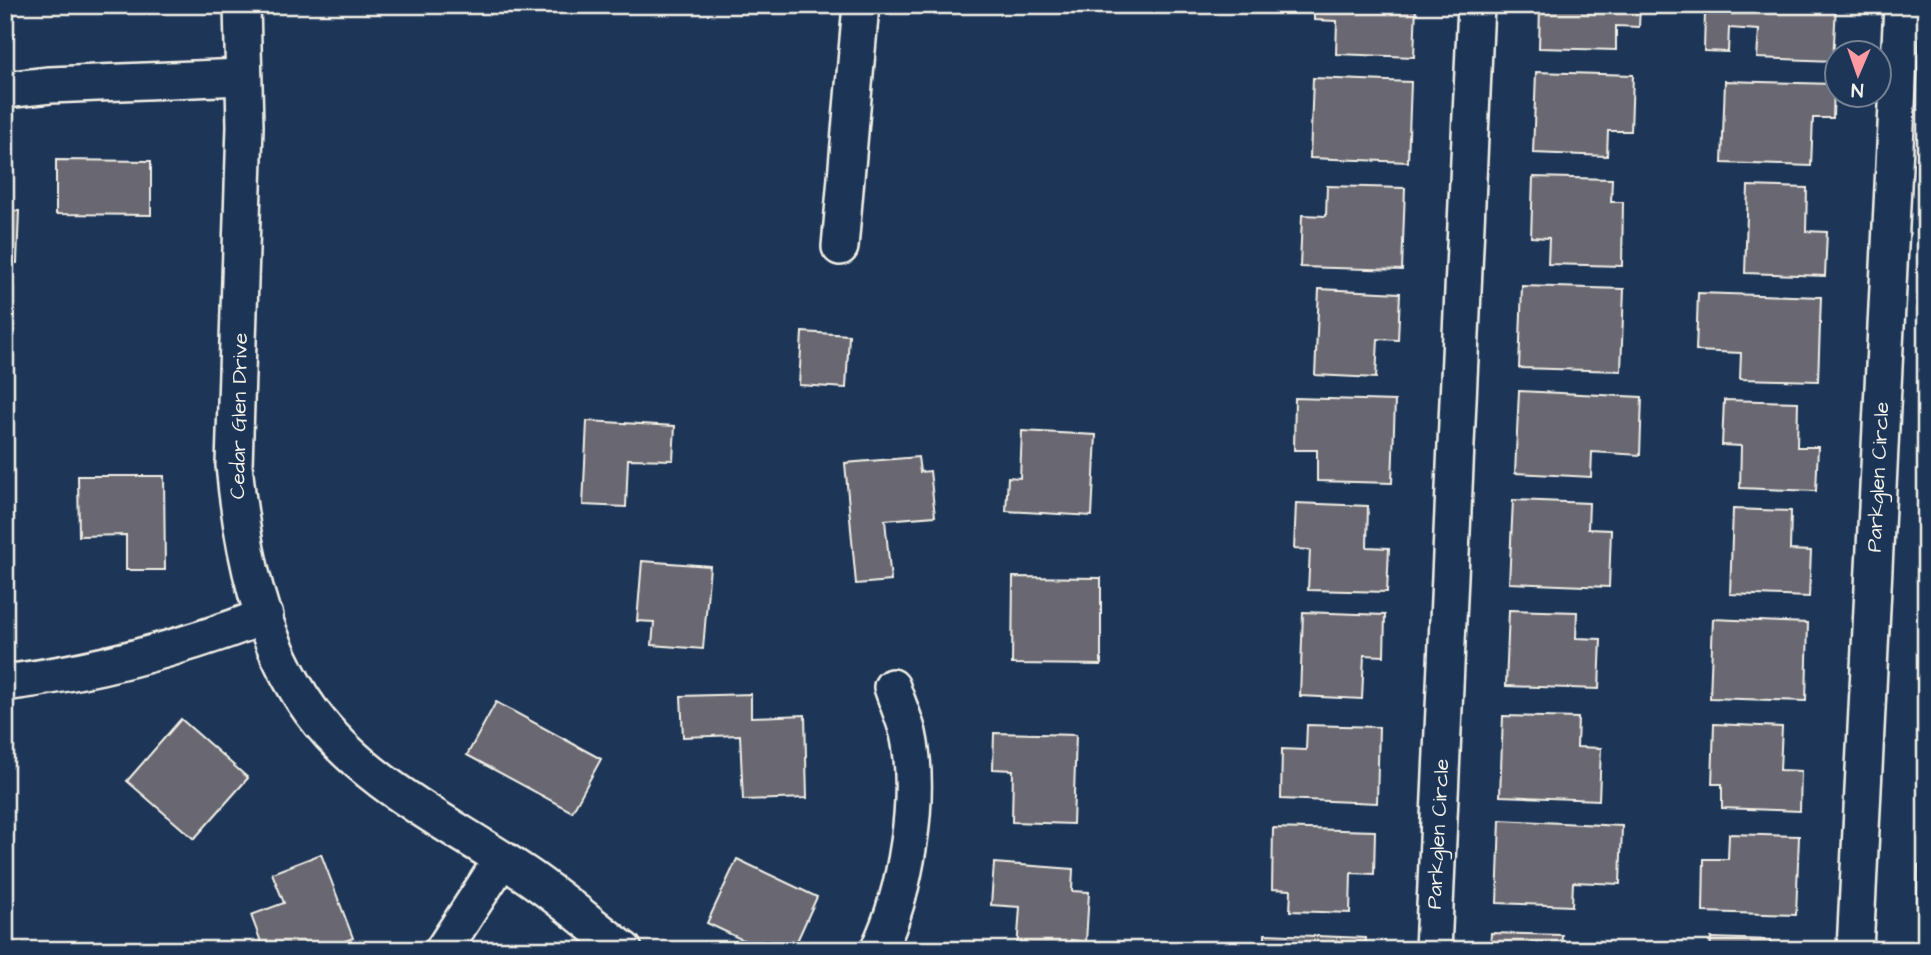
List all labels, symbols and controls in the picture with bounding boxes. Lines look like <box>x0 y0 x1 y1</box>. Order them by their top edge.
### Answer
north arrow <box>1822 38 1892 108</box>
text: N <box>1851 76 1864 103</box>
street label: Cedar Glen Drive <box>223 333 255 499</box>
street label: Parkglen Circle <box>1860 401 1898 553</box>
street label: Parkglen Circle <box>1420 758 1458 910</box>

